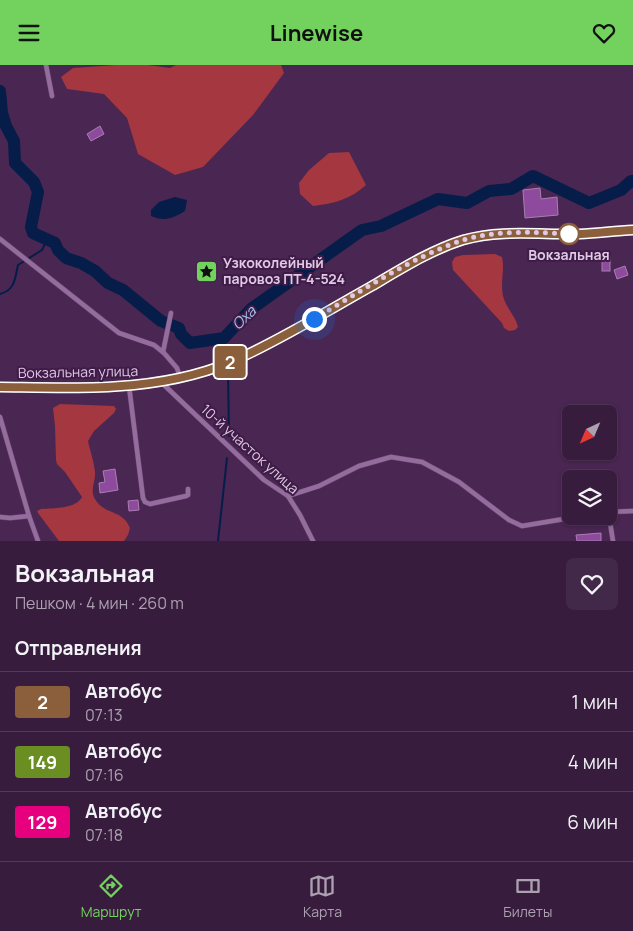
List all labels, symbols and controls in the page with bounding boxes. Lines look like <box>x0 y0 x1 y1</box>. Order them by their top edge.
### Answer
text: Linewise <box>270 18 363 48</box>
icon: menu <box>15 19 43 47</box>
icon: heart <box>590 19 618 47</box>
marker: Вокзальная <box>558 223 580 245</box>
place label: Вокзальная <box>528 245 610 264</box>
place label: Узкоколейный паровоз ПТ-4-524 <box>223 253 345 288</box>
place icon: Узкоколейный паровоз ПТ-4-524 <box>195 259 219 283</box>
water label: Оха <box>227 300 261 334</box>
your location <box>302 307 327 332</box>
line badge: 2 <box>214 346 246 378</box>
text: 2 <box>225 350 235 374</box>
street label: Вокзальная улица <box>18 361 138 382</box>
street label: 10-й участок улица <box>197 400 303 498</box>
north arrow <box>562 405 618 460</box>
map controls <box>562 405 617 525</box>
button: layers <box>562 470 617 525</box>
text: Вокзальная <box>15 556 155 589</box>
button: heart <box>566 558 618 610</box>
text: Пешком · 4 мин · 260 m <box>15 592 184 614</box>
text: Отправления <box>15 635 142 661</box>
text: Автобус <box>85 678 162 704</box>
text: 1 мин <box>572 689 618 715</box>
text: 2 <box>37 690 48 714</box>
text: 07:13 <box>85 704 123 726</box>
text: Автобус <box>85 738 162 764</box>
text: 4 мин <box>568 749 618 775</box>
text: 149 <box>28 750 57 774</box>
text: 07:16 <box>85 764 124 786</box>
text: Автобус <box>85 798 162 824</box>
text: 6 мин <box>567 809 618 835</box>
text: 129 <box>28 810 57 834</box>
text: 07:18 <box>85 824 123 846</box>
tab: Маршрут <box>81 872 142 921</box>
tab: Карта <box>303 872 342 921</box>
tab: Билеты <box>503 872 552 921</box>

